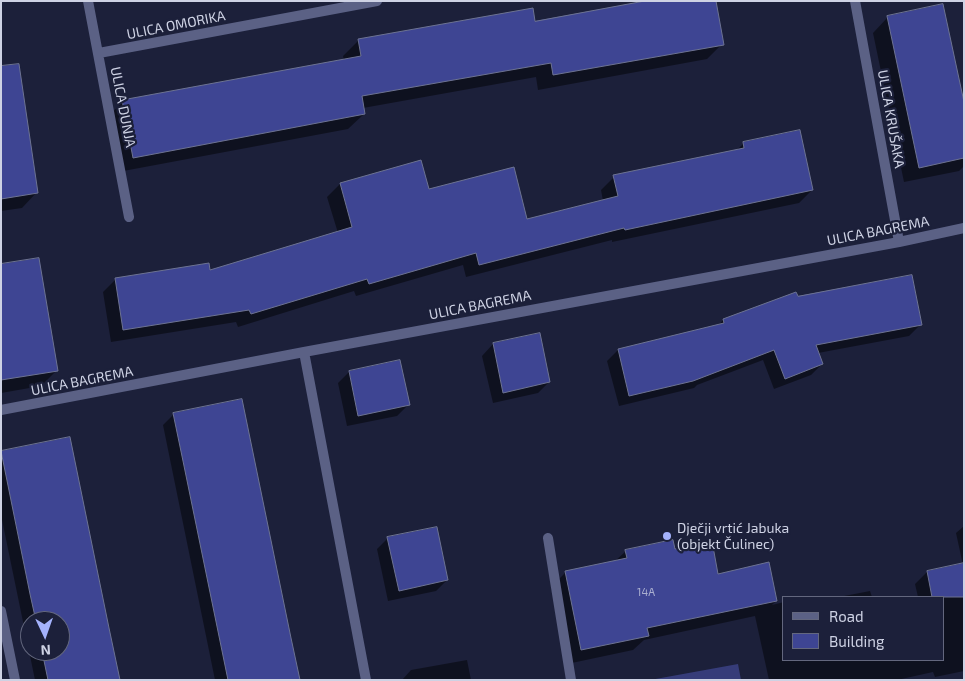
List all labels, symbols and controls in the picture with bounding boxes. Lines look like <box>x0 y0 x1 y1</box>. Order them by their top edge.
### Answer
street label: ULICA OMORIKA <box>125 7 227 43</box>
street label: ULICA DUNJA <box>107 65 139 149</box>
street label: ULICA KRUŠAKA <box>874 68 908 170</box>
street label: ULICA BAGREMA <box>826 213 930 249</box>
street label: ULICA BAGREMA <box>428 287 532 323</box>
street label: ULICA BAGREMA <box>30 363 134 399</box>
place label: Dječji vrtić Jabuka (objekt Čulinec) <box>677 520 789 552</box>
marker: Dječji vrtić Jabuka (objekt Čulinec) <box>661 530 673 542</box>
house number: 14A <box>637 585 655 599</box>
legend <box>782 596 945 661</box>
text: Road <box>829 607 864 625</box>
north arrow <box>20 611 70 661</box>
text: Building <box>829 632 884 650</box>
text: N <box>40 642 51 659</box>

